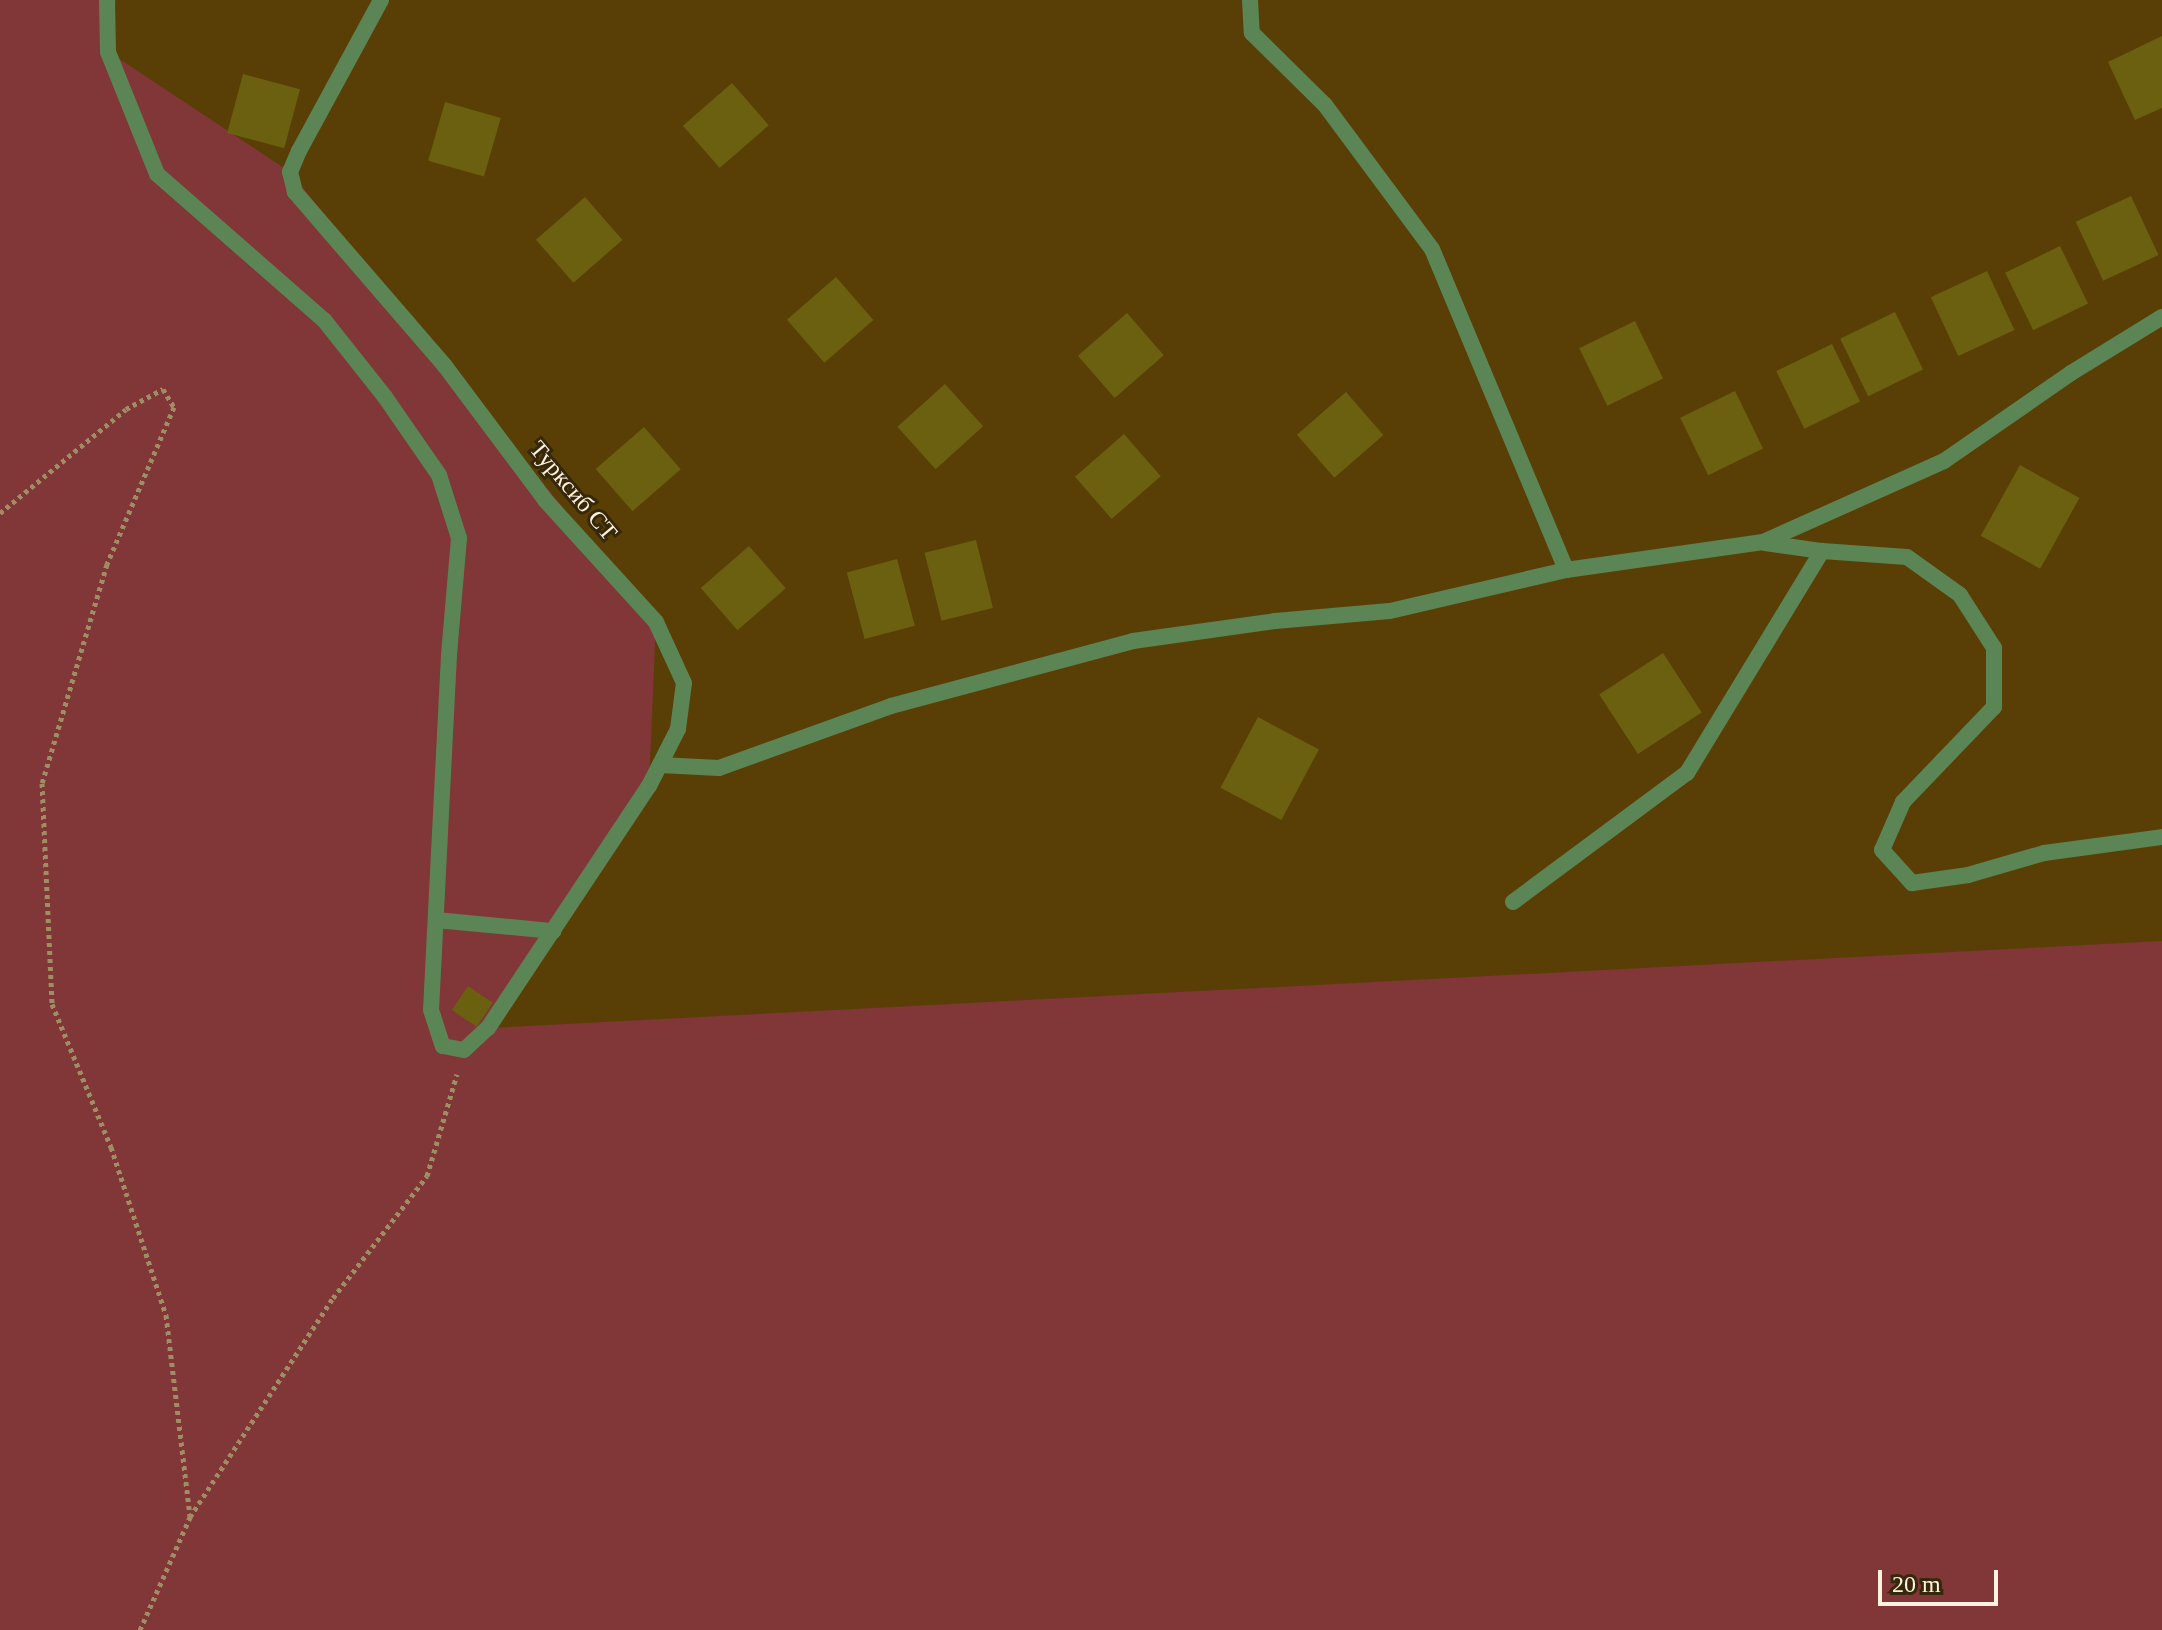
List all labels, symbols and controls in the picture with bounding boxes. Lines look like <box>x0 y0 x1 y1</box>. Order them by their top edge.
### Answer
street label: Турксиб СТ <box>523 435 623 547</box>
scale bar <box>1882 1554 2002 1604</box>
text: 20 m <box>1892 1571 1941 1597</box>

